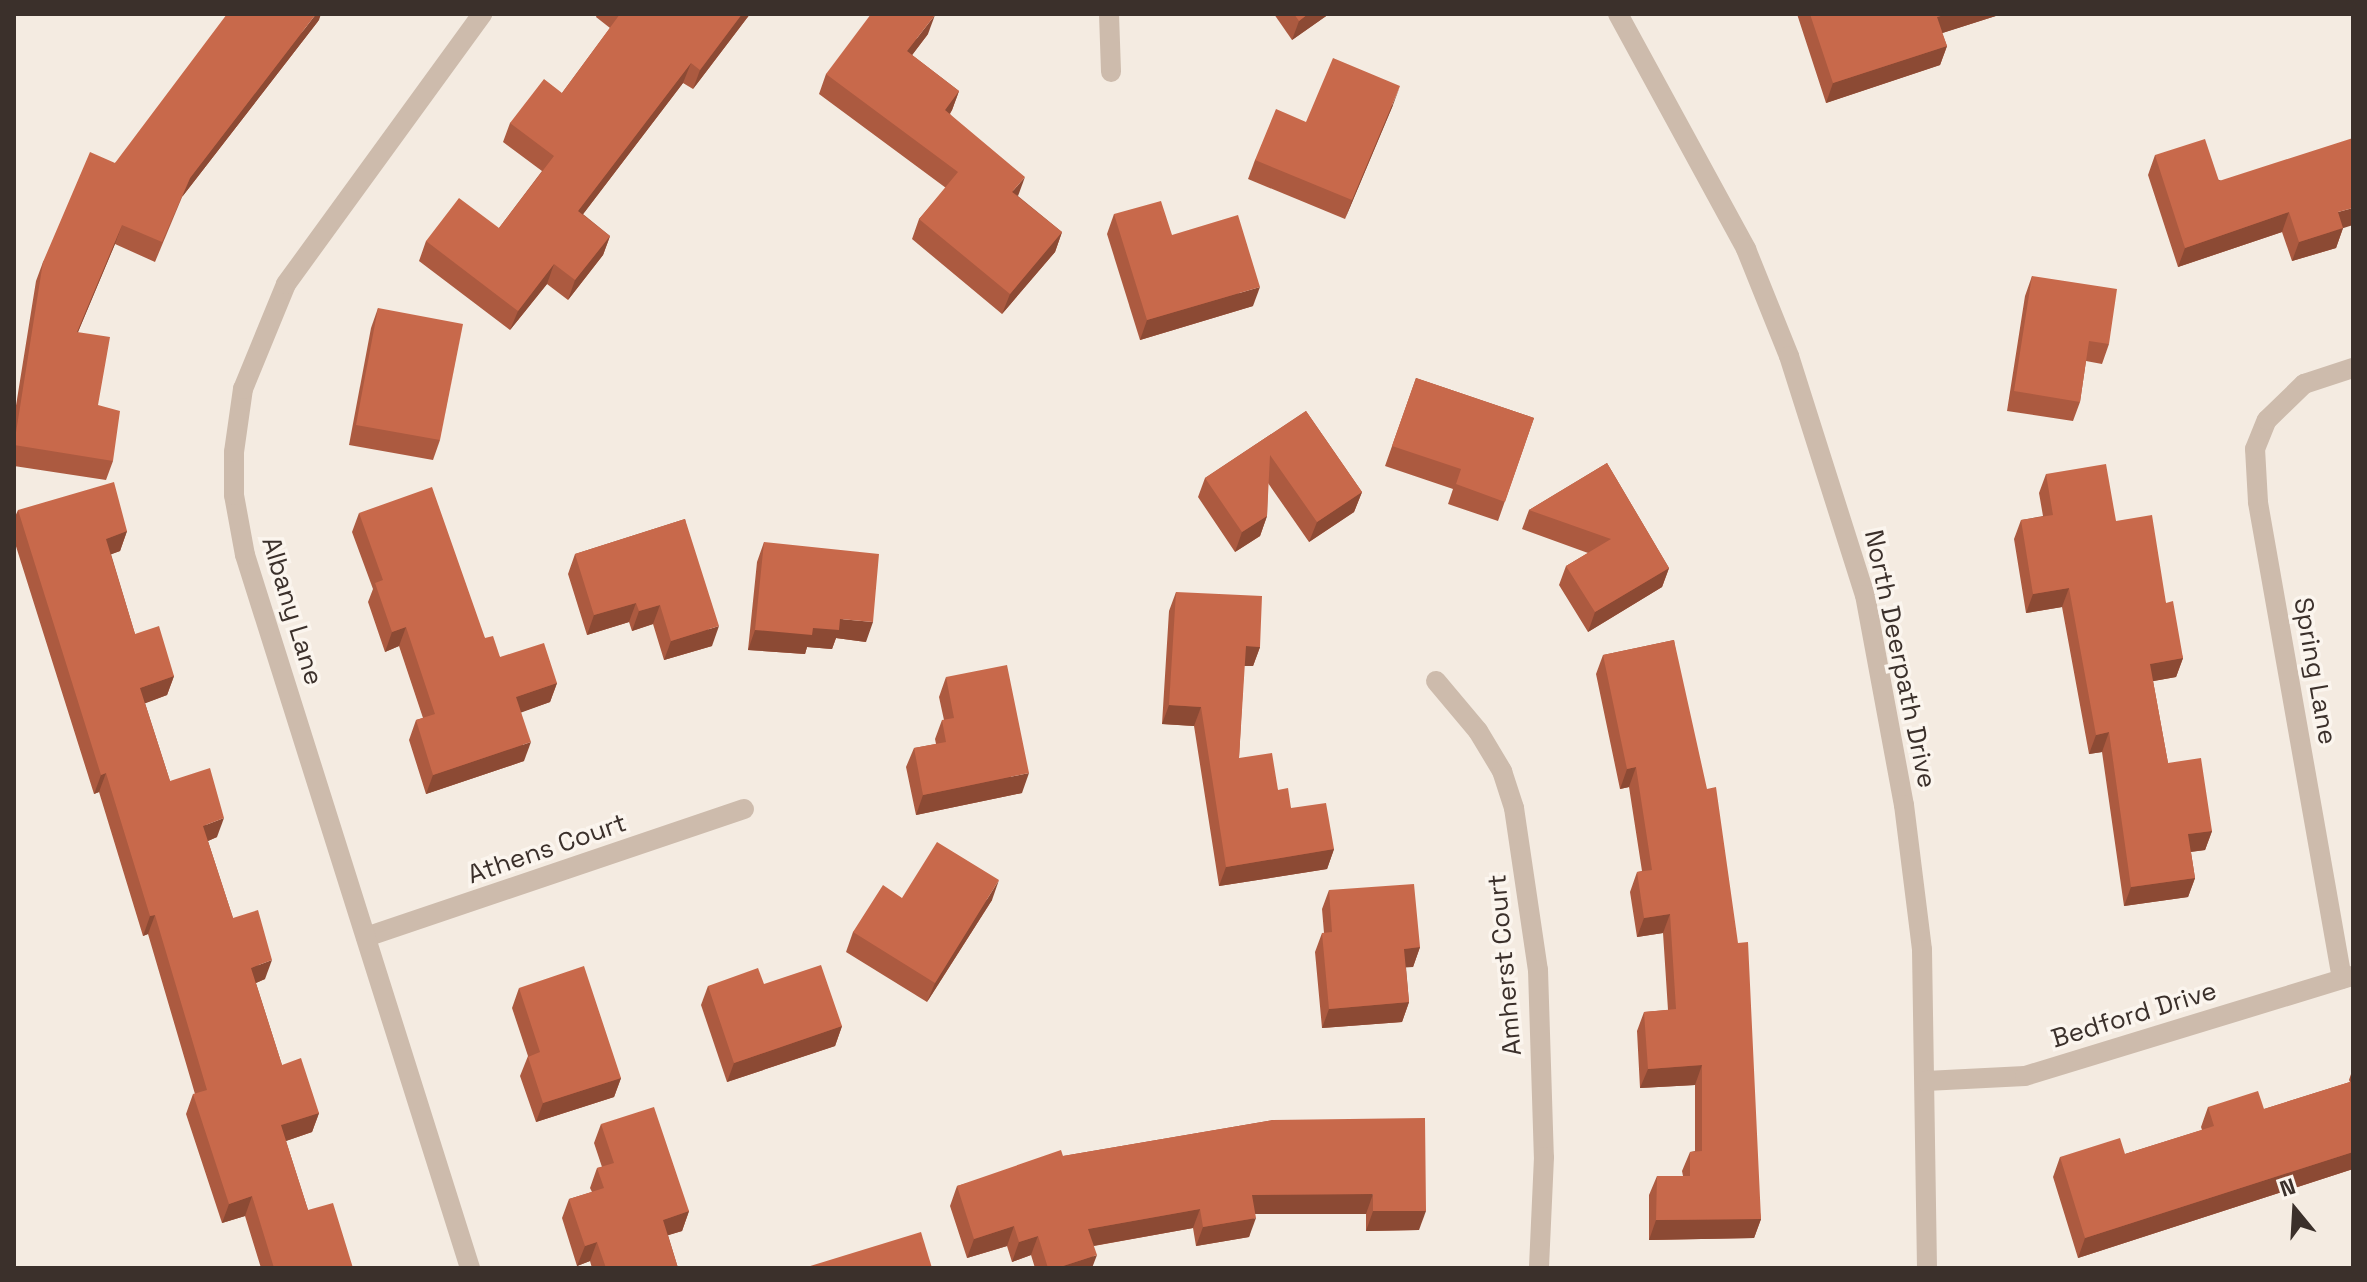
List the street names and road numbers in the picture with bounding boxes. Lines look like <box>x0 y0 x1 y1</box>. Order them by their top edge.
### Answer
street label: North Deerpath Drive <box>1857 527 1943 791</box>
street label: Albany Lane <box>255 533 329 689</box>
street label: Spring Lane <box>2287 595 2343 747</box>
street label: Athens Court <box>463 807 631 891</box>
street label: Amherst Court <box>1482 873 1528 1057</box>
street label: Bedford Drive <box>2048 975 2220 1055</box>

